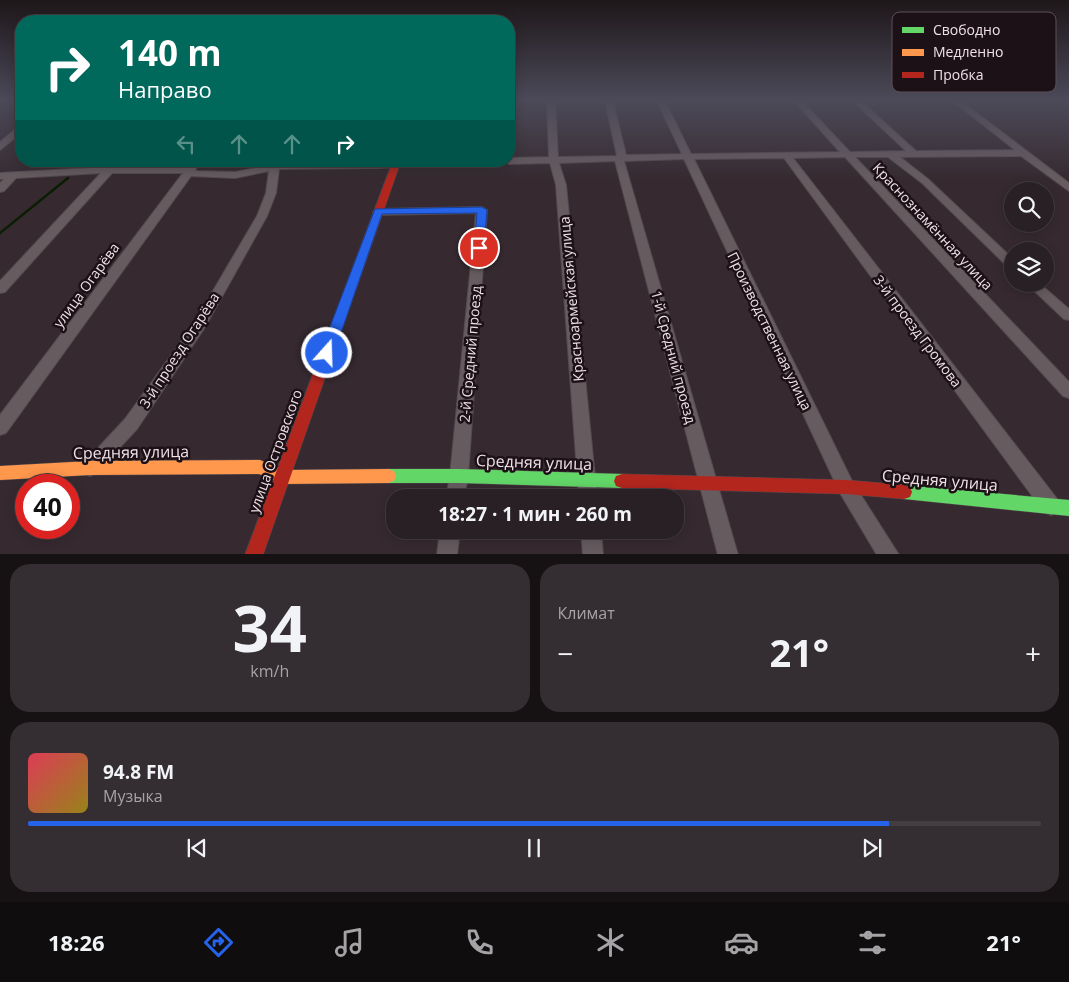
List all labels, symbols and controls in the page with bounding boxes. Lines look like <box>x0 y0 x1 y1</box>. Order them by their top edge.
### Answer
legend <box>892 12 1056 92</box>
text: Свободно <box>933 20 1000 39</box>
text: 140 m <box>118 29 222 76</box>
icon: right <box>35 35 100 100</box>
text: Медленно <box>933 42 1004 61</box>
text: Пробка <box>933 65 984 84</box>
text: Направо <box>118 74 212 104</box>
icon: left <box>172 130 200 158</box>
icon: ahead <box>225 130 253 158</box>
icon: ahead <box>278 130 306 158</box>
icon: right <box>331 130 359 158</box>
street label: Краснознамённая улица <box>869 158 997 294</box>
map controls <box>1004 182 1054 292</box>
button: search <box>1004 182 1054 232</box>
street label: Красноармейская улица <box>554 216 588 382</box>
pin <box>458 227 500 269</box>
icon: arrive <box>465 234 493 262</box>
street label: улица Огарёва <box>49 239 123 331</box>
button: layers <box>1004 242 1054 292</box>
street label: Производственная улица <box>723 249 817 413</box>
street label: 3-й проезд Громова <box>870 271 966 391</box>
street label: 2-й Средний проезд <box>455 285 485 423</box>
street label: 1-й Средний проезд <box>647 288 701 426</box>
street label: 3-й проезд Огарёва <box>135 289 223 411</box>
position arrow <box>300 326 352 378</box>
street label: улица Островского <box>244 387 306 515</box>
street label: Средняя улица <box>73 440 189 464</box>
street label: Средняя улица <box>476 449 592 475</box>
street label: Средняя улица <box>881 464 999 496</box>
speed limit sign: 40 <box>15 474 80 539</box>
text: 18:27 · 1 мин · 260 m <box>438 501 632 527</box>
text: 34 <box>233 583 307 671</box>
text: Климат <box>558 602 615 624</box>
text: 21° <box>769 626 829 678</box>
text: − <box>558 634 574 672</box>
text: + <box>1025 634 1041 672</box>
text: km/h <box>250 660 289 682</box>
text: 94.8 FM <box>103 759 174 785</box>
text: Музыка <box>103 785 163 807</box>
icon: previous <box>183 834 211 862</box>
icon: pause <box>520 834 548 862</box>
icon: next <box>858 834 886 862</box>
icon: directions <box>201 925 236 960</box>
icon: music <box>332 925 367 960</box>
icon: phone <box>462 925 497 960</box>
icon: climate <box>593 925 628 960</box>
icon: car <box>724 925 759 960</box>
icon: filters <box>855 925 890 960</box>
text: 18:26 <box>48 927 105 957</box>
text: 21° <box>986 927 1021 957</box>

